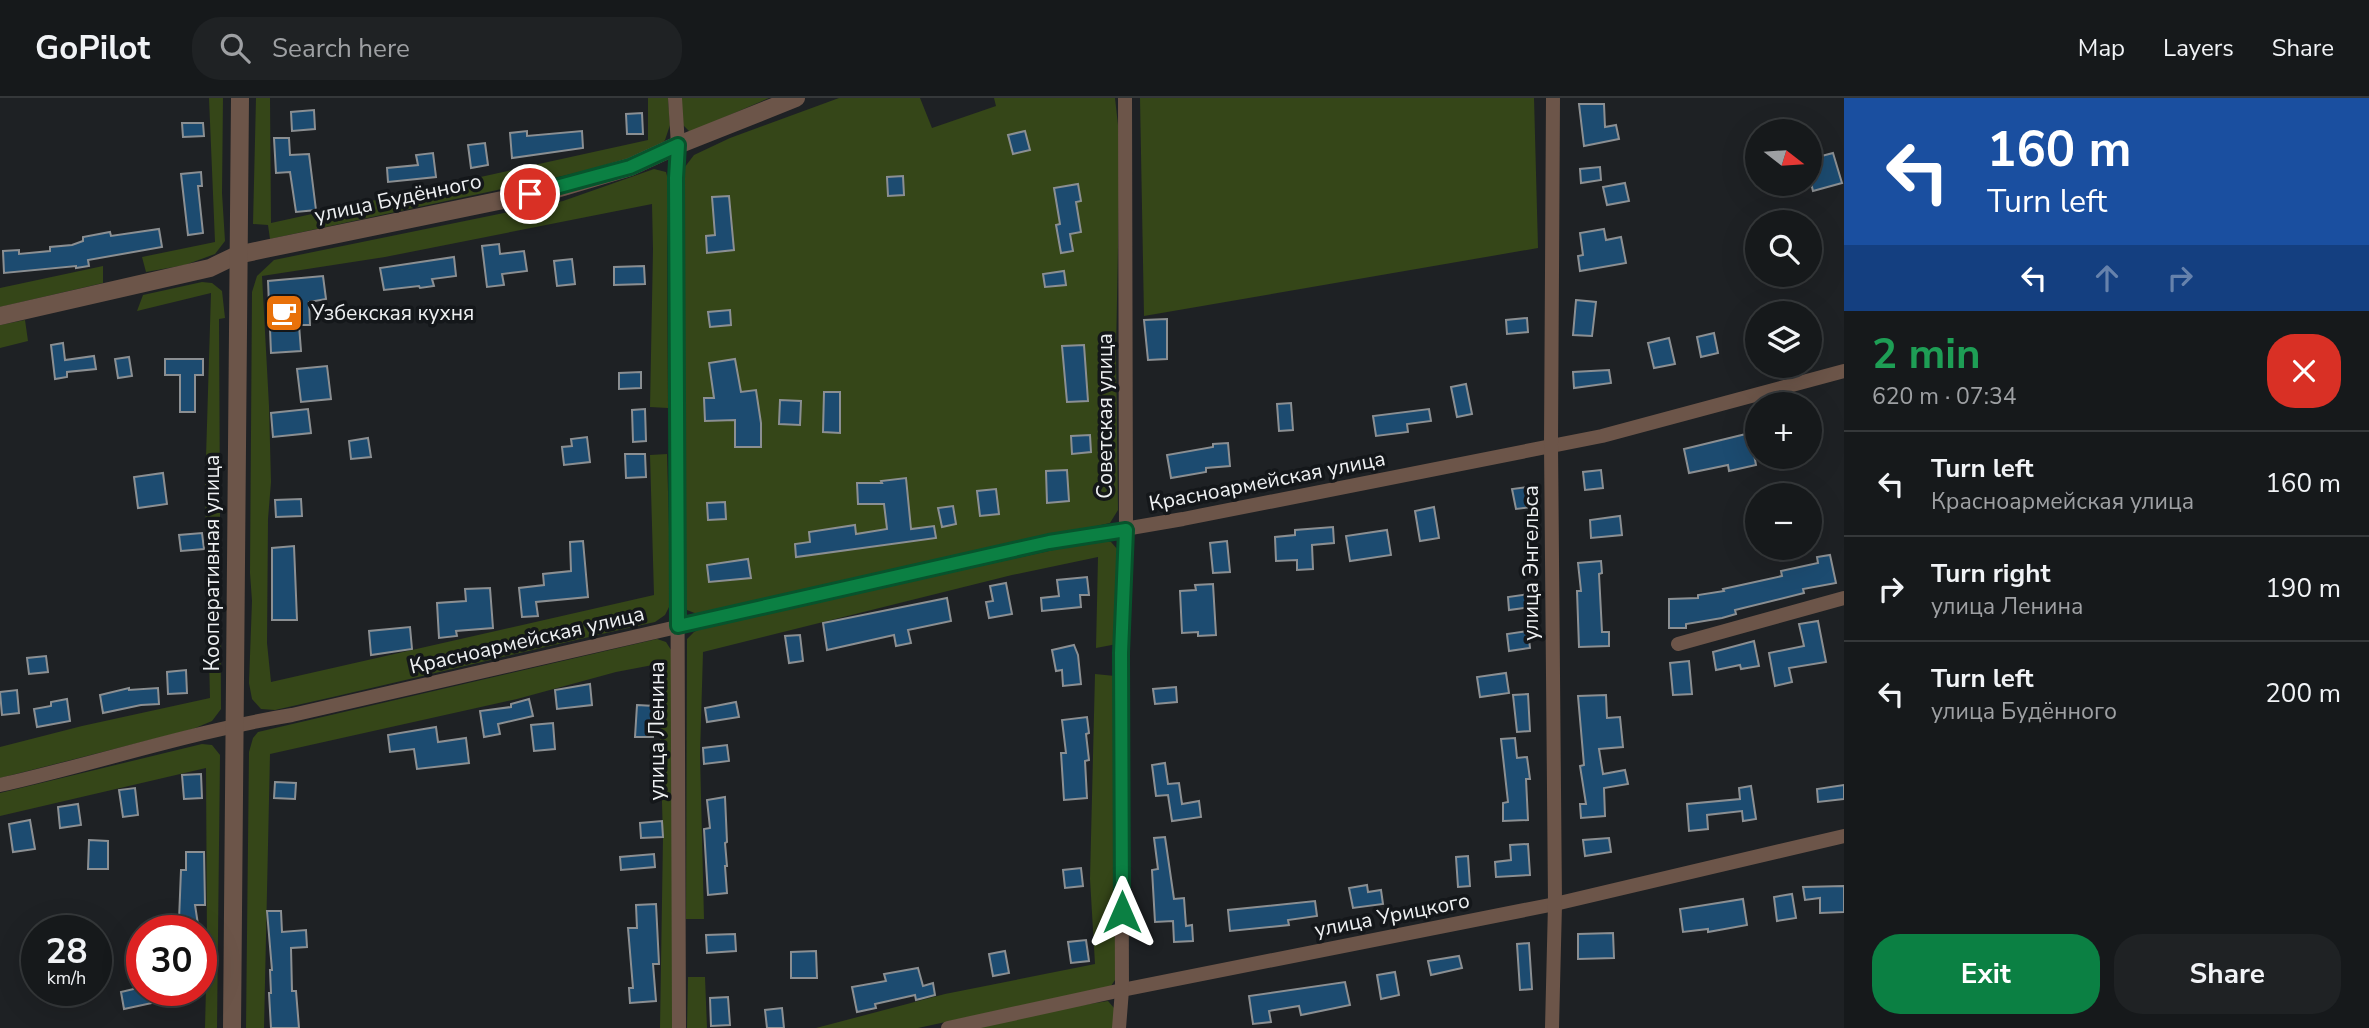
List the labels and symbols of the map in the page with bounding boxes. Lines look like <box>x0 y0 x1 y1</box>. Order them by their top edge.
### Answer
north arrow <box>1745 119 1822 196</box>
pin <box>500 164 560 224</box>
street label: улица Будённого <box>312 167 484 229</box>
cafe icon: Узбекская кухня <box>263 292 305 334</box>
place label: Узбекская кухня <box>310 299 474 327</box>
street label: Советская улица <box>1091 333 1119 499</box>
street label: Красноармейская улица <box>1146 444 1388 518</box>
street label: Кооперативная улица <box>198 455 226 671</box>
street label: улица Энгельса <box>1517 485 1545 641</box>
street label: Красноармейская улица <box>407 599 647 681</box>
street label: улица Ленина <box>643 661 671 801</box>
position arrow <box>1085 875 1159 949</box>
street label: улица Урицкого <box>1312 886 1472 944</box>
speed limit sign: 30 <box>126 915 217 1006</box>

